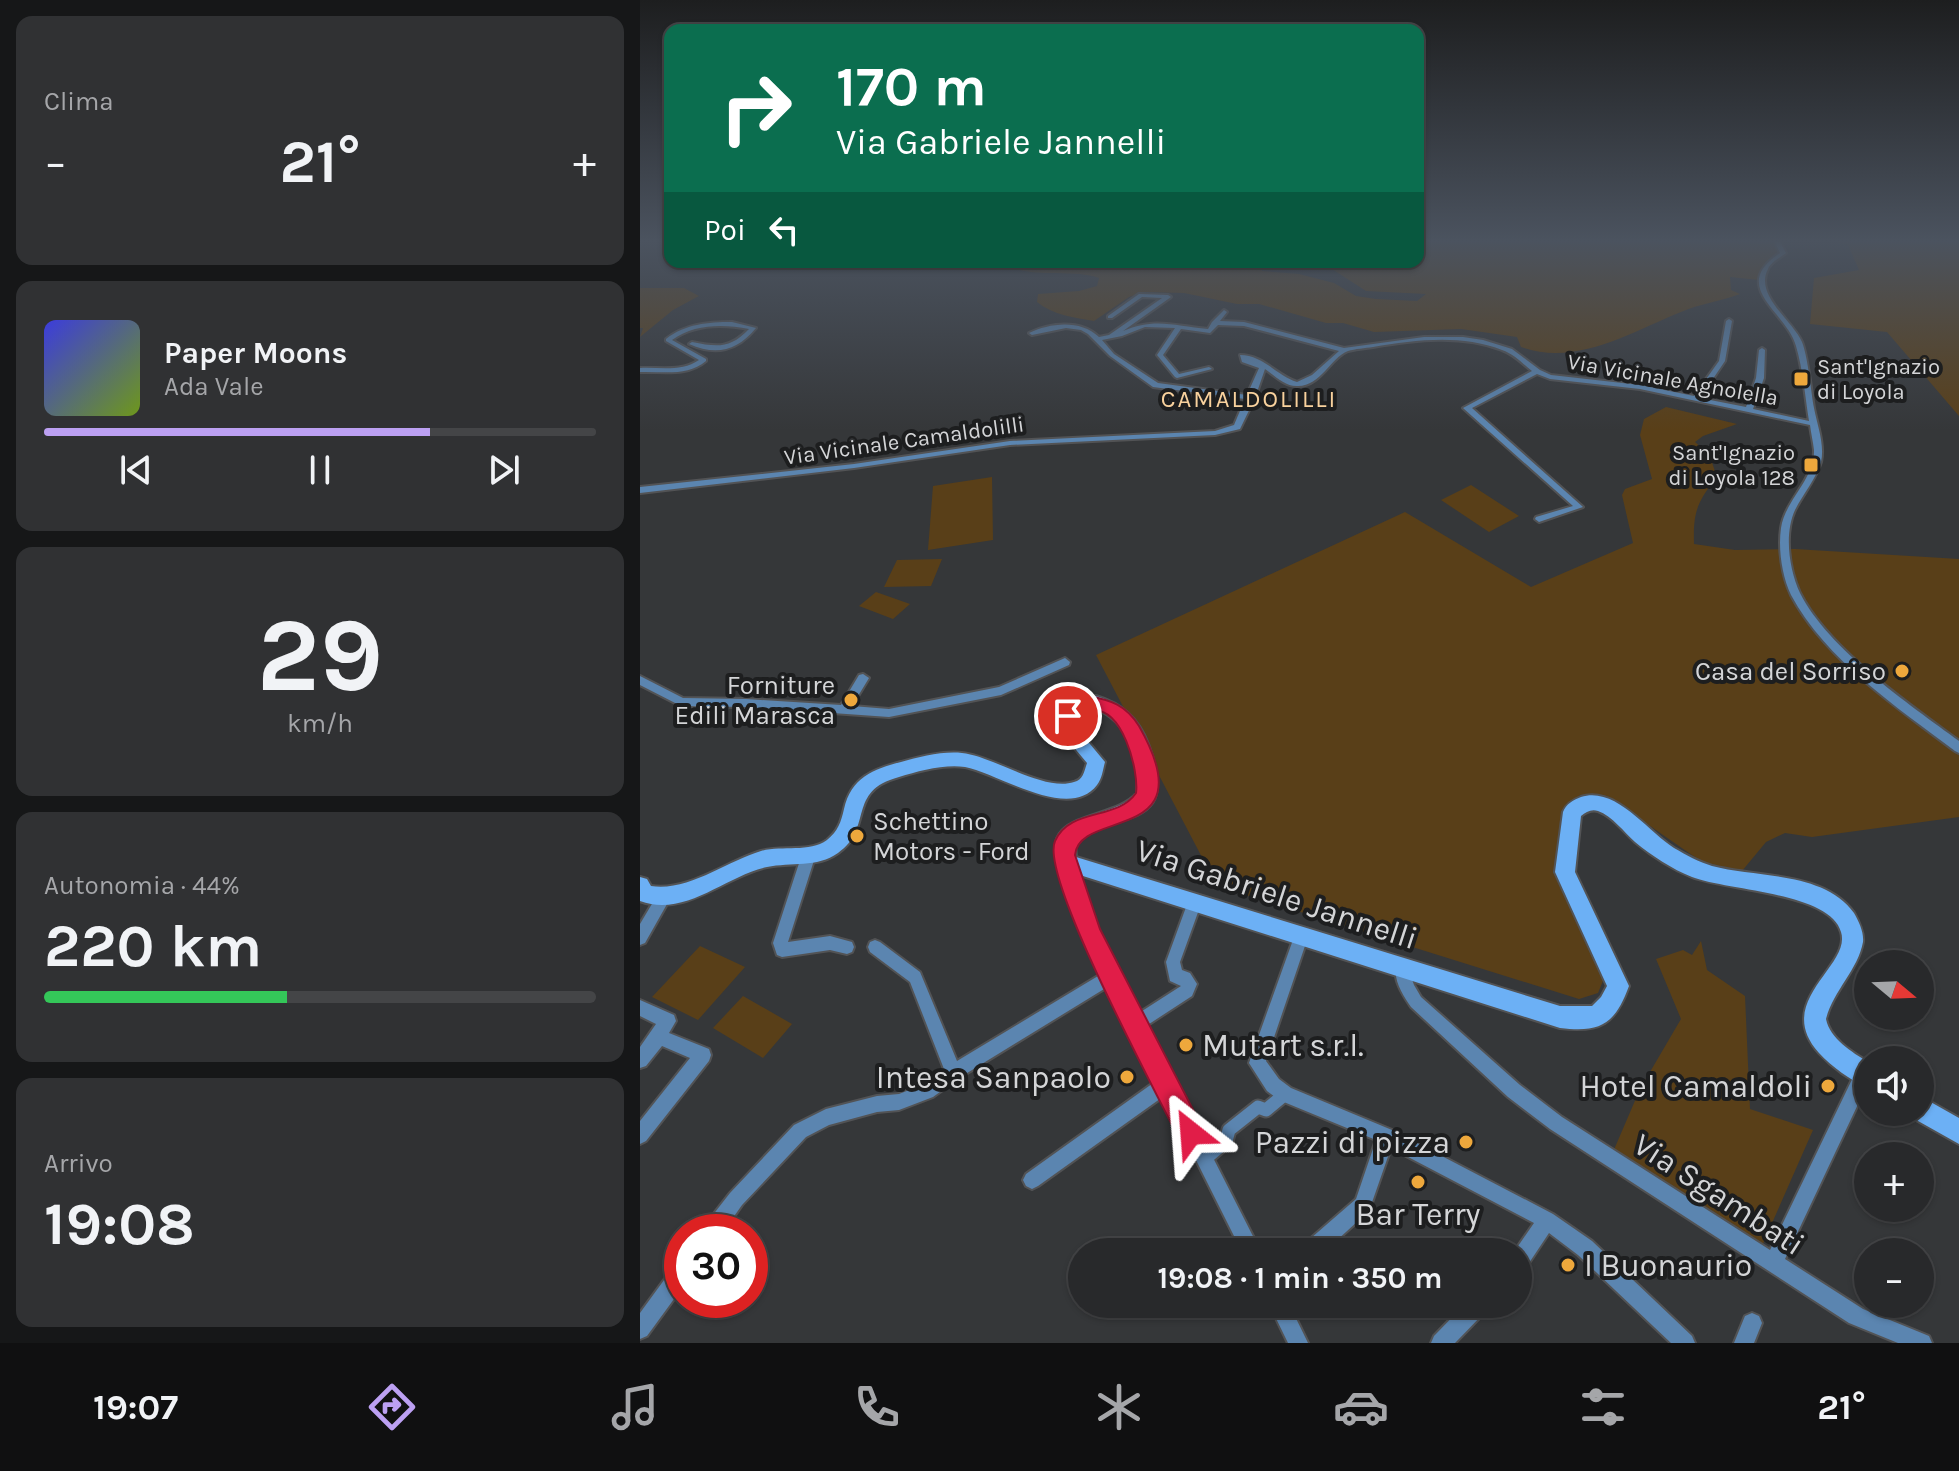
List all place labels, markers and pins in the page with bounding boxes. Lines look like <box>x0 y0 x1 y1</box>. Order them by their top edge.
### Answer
place label: Sant'Ignazio di Loyola <box>1817 354 1940 405</box>
marker: Sant'Ignazio di Loyola <box>1792 370 1810 388</box>
place label: Sant'Ignazio di Loyola 128 <box>1669 440 1795 491</box>
marker: Sant'Ignazio di Loyola 128 <box>1802 456 1820 474</box>
place label: Casa del Sorriso <box>1695 656 1886 687</box>
marker: Casa del Sorriso <box>1893 662 1911 680</box>
place label: Forniture Edili Marasca <box>675 670 835 731</box>
pin <box>1034 682 1102 750</box>
marker: Forniture Edili Marasca <box>842 691 860 709</box>
place label: Schettino Motors - Ford <box>873 806 1030 867</box>
marker: Schettino Motors - Ford <box>848 827 866 845</box>
place label: Mutart s.r.l. <box>1202 1027 1364 1064</box>
marker: Mutart s.r.l. <box>1177 1036 1195 1054</box>
place label: Intesa Sanpaolo <box>876 1059 1111 1096</box>
marker: Intesa Sanpaolo <box>1118 1068 1136 1086</box>
place label: Hotel Camaldoli <box>1579 1068 1812 1105</box>
marker: Hotel Camaldoli <box>1819 1077 1837 1095</box>
place label: Pazzi di pizza <box>1255 1124 1450 1161</box>
marker: Pazzi di pizza <box>1457 1133 1475 1151</box>
marker: Bar Terry <box>1409 1173 1427 1191</box>
place label: Bar Terry <box>1356 1196 1480 1233</box>
place label: I Buonaurio <box>1584 1247 1752 1284</box>
marker: I Buonaurio <box>1559 1256 1577 1274</box>

